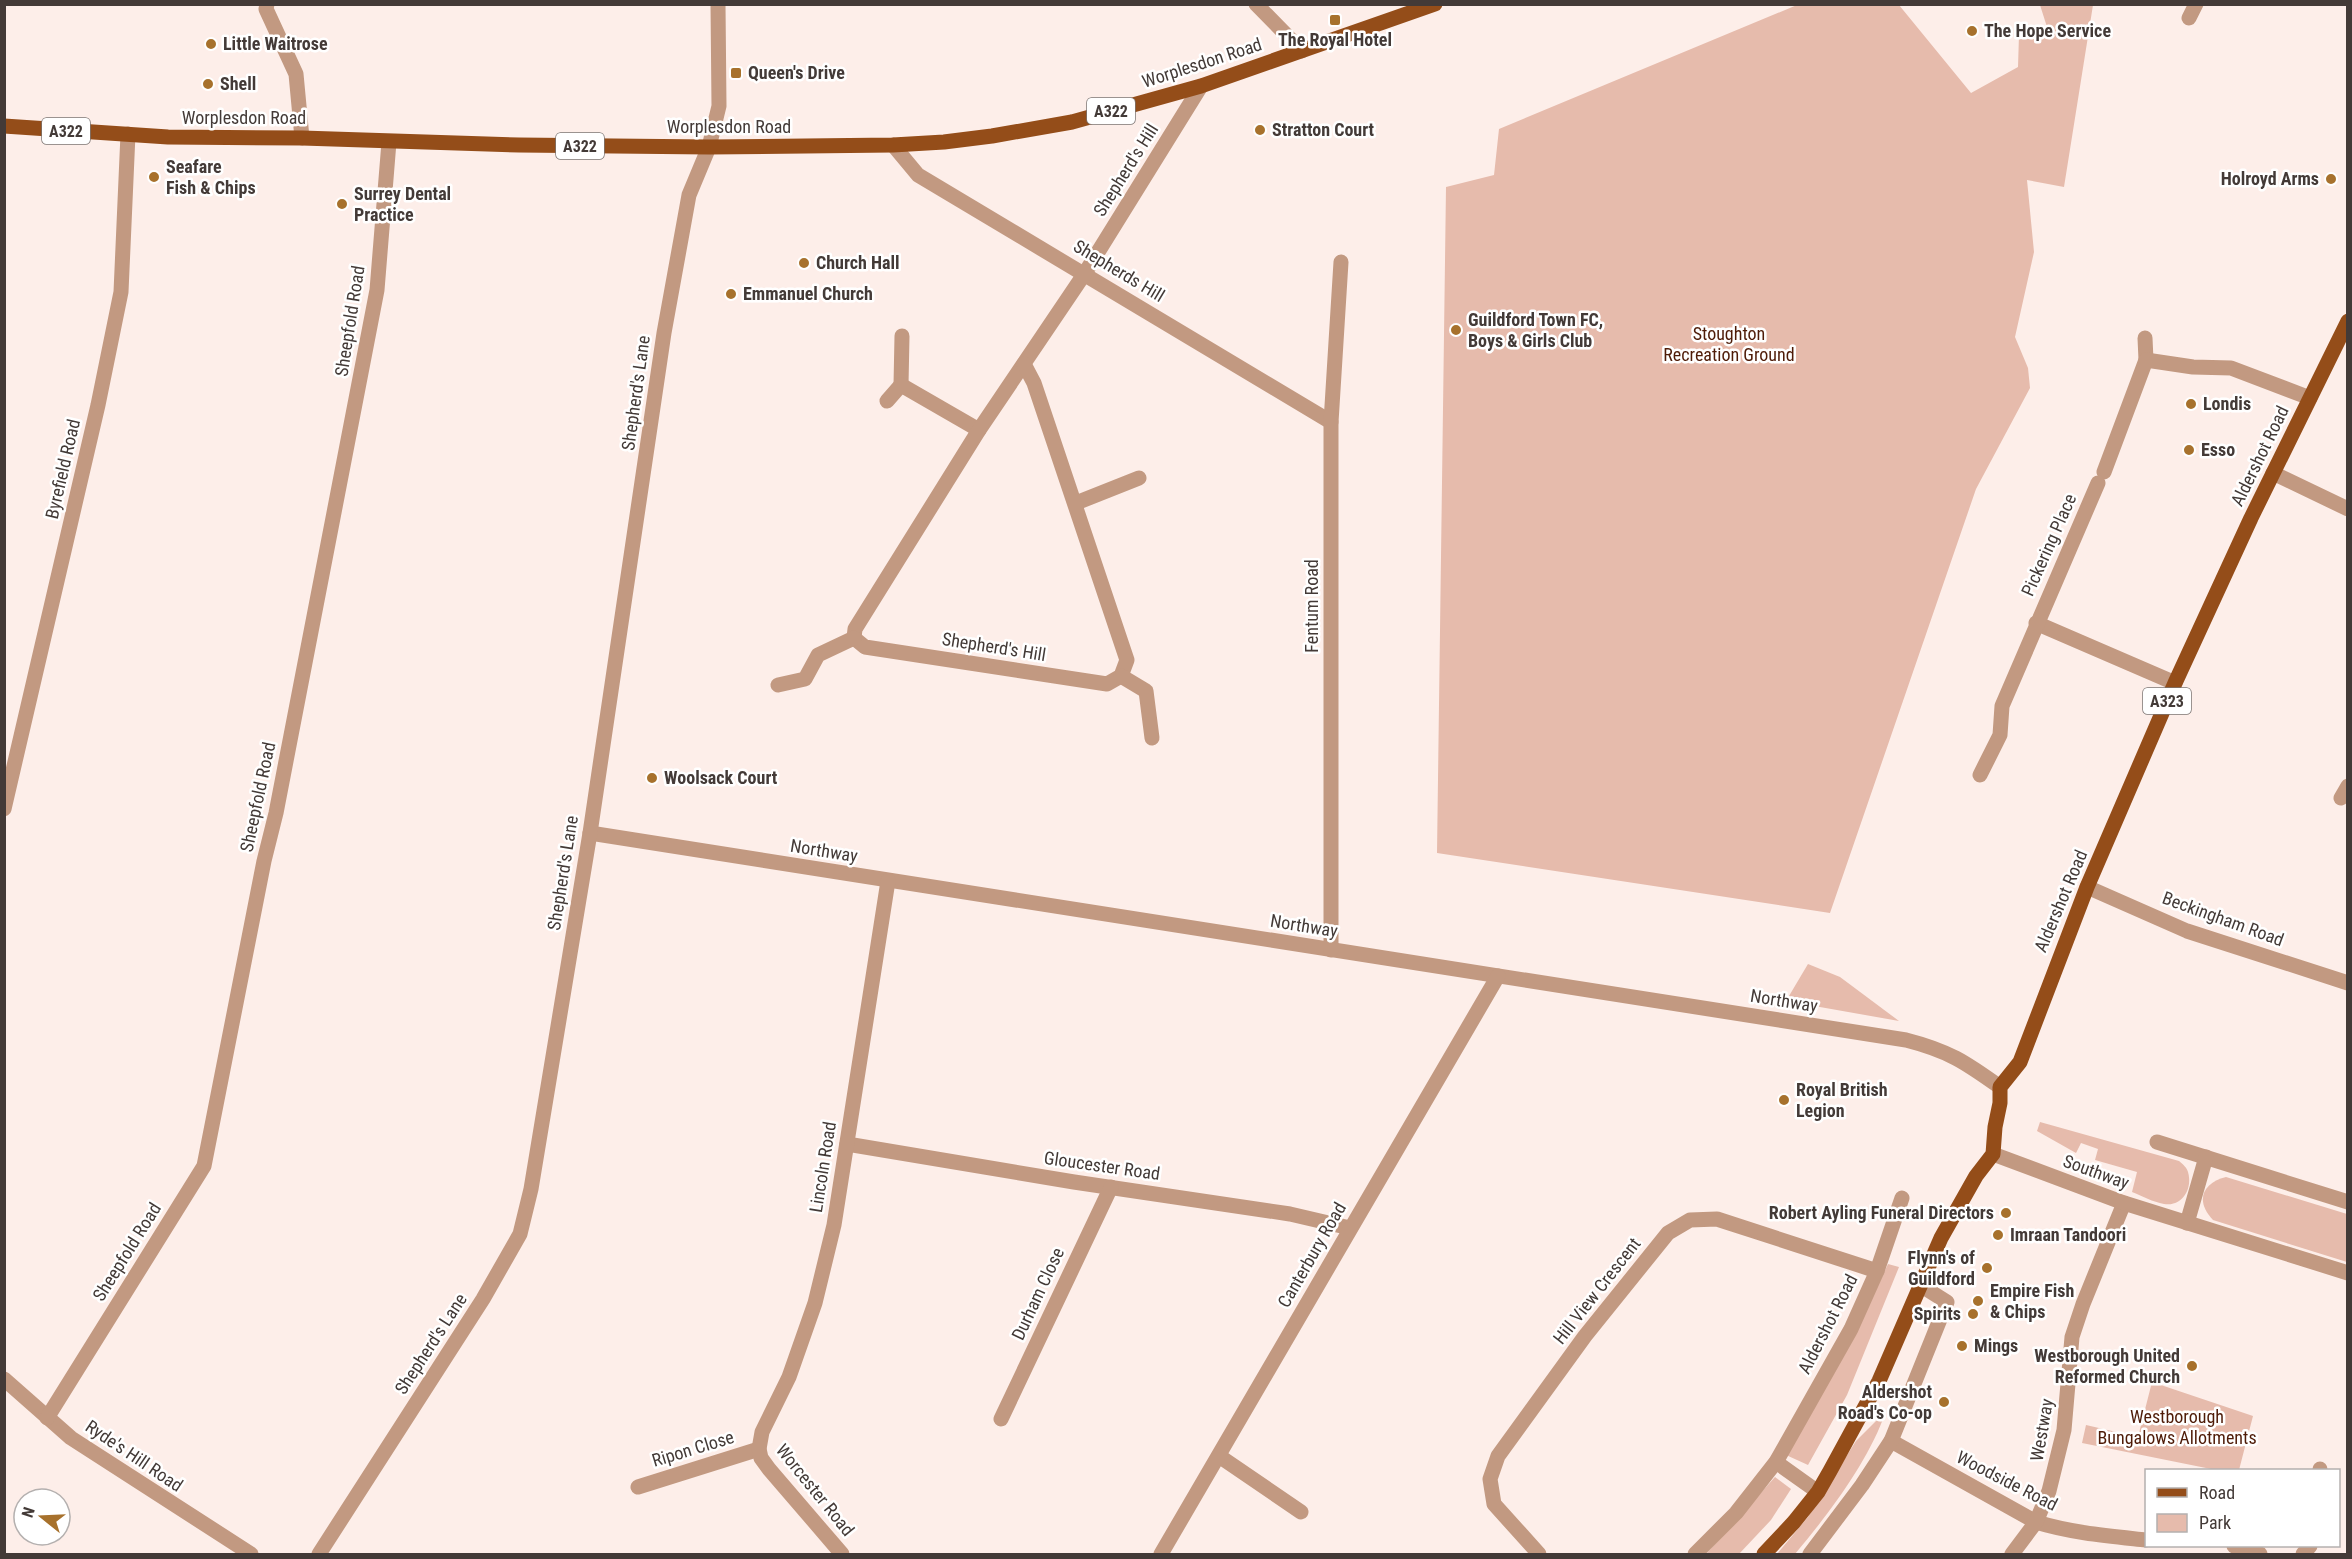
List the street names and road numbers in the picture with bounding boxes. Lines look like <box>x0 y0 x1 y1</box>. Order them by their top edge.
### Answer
street label: Worplesdon Road <box>1139 33 1264 92</box>
road number: A322 <box>1087 98 1135 124</box>
street label: Worplesdon Road <box>182 107 306 128</box>
street label: Worplesdon Road <box>667 116 791 137</box>
road number: A322 <box>42 118 90 144</box>
street label: Shepherd's Hill <box>1089 120 1162 220</box>
road number: A322 <box>556 133 604 159</box>
street label: Shepherds Hill <box>1070 235 1169 306</box>
street label: Sheepfold Road <box>330 264 369 378</box>
street label: Shepherd's Lane <box>617 334 654 452</box>
street label: Aldershot Road <box>2226 402 2293 509</box>
street label: Byrefield Road <box>41 417 84 521</box>
street label: Pickering Place <box>2017 490 2080 599</box>
street label: Fentum Road <box>1301 559 1322 653</box>
street label: Shepherd's Hill <box>941 628 1048 665</box>
road number: A323 <box>2143 688 2191 714</box>
street label: Sheepfold Road <box>236 740 279 854</box>
street label: Shepherd's Lane <box>543 814 582 932</box>
street label: Northway <box>789 835 860 866</box>
street label: Aldershot Road <box>2030 847 2091 955</box>
street label: Beckingham Road <box>2160 887 2287 950</box>
street label: Northway <box>1269 910 1340 941</box>
street label: Northway <box>1749 985 1820 1016</box>
street label: Lincoln Road <box>805 1120 840 1214</box>
street label: Gloucester Road <box>1043 1147 1161 1184</box>
street label: Southway <box>2060 1150 2133 1193</box>
street label: Canterbury Road <box>1273 1198 1350 1311</box>
street label: Sheepfold Road <box>88 1199 165 1305</box>
street label: Hill View Crescent <box>1549 1233 1645 1348</box>
street label: Durham Close <box>1007 1244 1068 1343</box>
street label: Aldershot Road <box>1793 1270 1862 1377</box>
street label: Shepherd's Lane <box>390 1289 471 1398</box>
street label: Westway <box>2026 1397 2057 1463</box>
street label: Ryde's Hill Road <box>82 1415 187 1496</box>
street label: Ripon Close <box>649 1426 736 1471</box>
street label: Worcester Road <box>772 1439 859 1540</box>
street label: Woodside Road <box>1953 1446 2061 1515</box>

